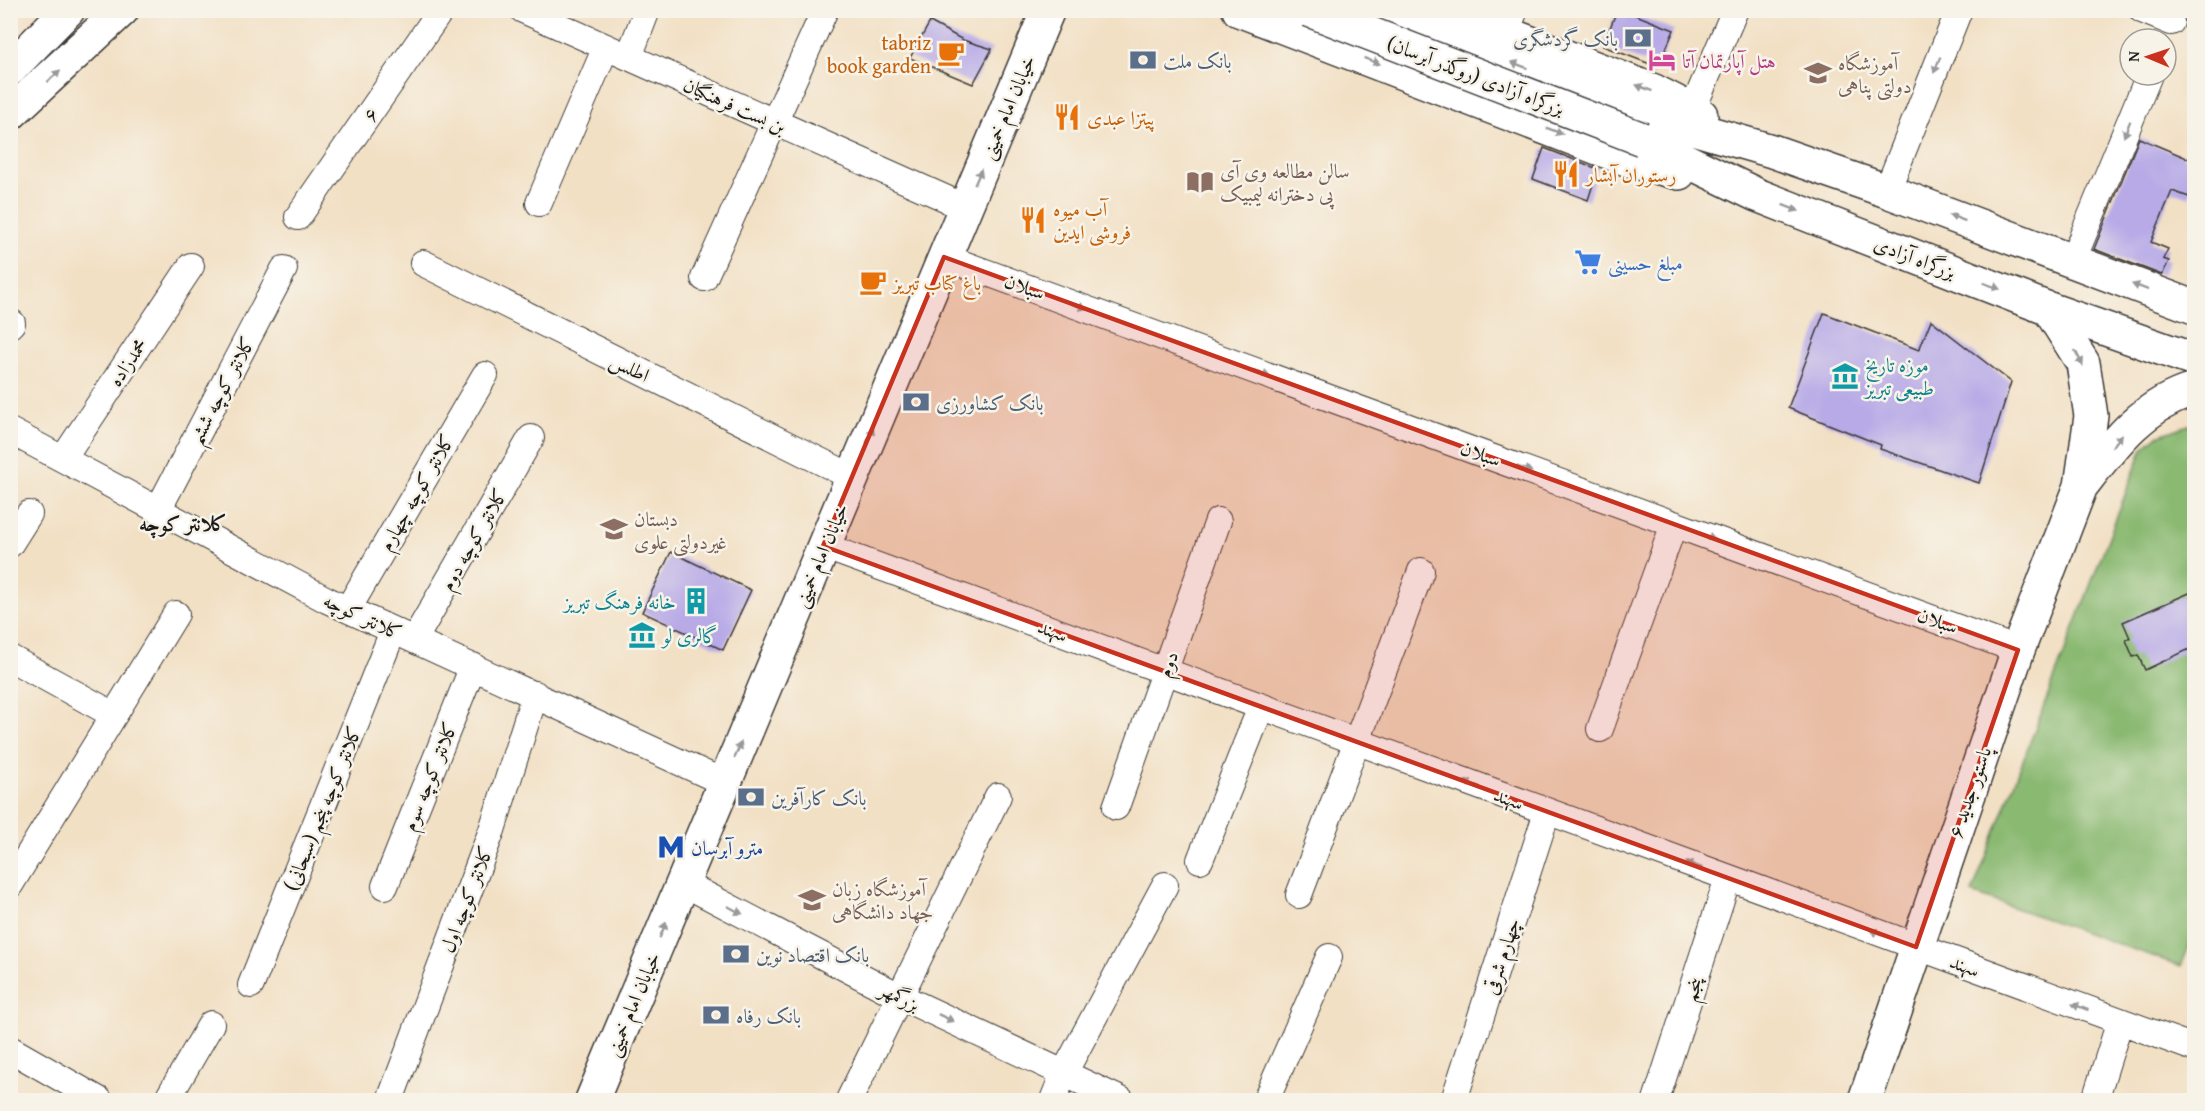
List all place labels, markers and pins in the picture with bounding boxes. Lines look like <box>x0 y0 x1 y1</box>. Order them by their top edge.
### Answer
bank icon: بانک گردشگری <box>1623 23 1653 53</box>
place label: بانک گردشگری <box>1513 24 1618 53</box>
place label: tabriz book garden <box>827 28 931 80</box>
cafe icon: tabriz book garden <box>936 38 966 68</box>
bank icon: بانک ملت <box>1128 45 1158 75</box>
hotel icon: هتل آپارتمان آتا <box>1647 45 1677 75</box>
place label: بانک ملت <box>1163 46 1232 75</box>
place label: هتل آپارتمان آتا <box>1682 46 1776 76</box>
place label: آموزشگاه دولتی پناهی <box>1838 48 1912 101</box>
school or university icon: آموزشگاه دولتی پناهی <box>1803 58 1833 88</box>
restaurant icon: پیتزا عبدی <box>1052 102 1082 132</box>
place label: پیتزا عبدی <box>1087 103 1155 132</box>
place label: سالن مطالعه وی آی پی دخترانه لیمبیک <box>1220 156 1350 210</box>
restaurant icon: رستوران آبشار <box>1551 159 1581 189</box>
place label: رستوران آبشار <box>1584 160 1676 189</box>
library icon: سالن مطالعه وی آی پی دخترانه لیمبیک <box>1185 167 1215 197</box>
place label: آب میوه فروشی ایدین <box>1053 194 1131 247</box>
restaurant icon: آب میوه فروشی ایدین <box>1018 205 1048 235</box>
supermarket icon: مبلغ حسینی <box>1573 247 1603 277</box>
place label: مبلغ حسینی <box>1608 248 1683 281</box>
cafe icon: باغ کتاب تبریز <box>858 267 888 297</box>
place label: باغ کتاب تبریز <box>891 268 981 301</box>
place label: موزه تاریخ طبیعی تبریز <box>1863 350 1934 402</box>
museum icon: موزه تاریخ طبیعی تبریز <box>1830 361 1860 391</box>
bank icon: بانک کشاورزی <box>901 387 931 417</box>
place label: بانک کشاورزی <box>936 388 1044 417</box>
place label: دبستان غیردولتی علوی <box>634 504 727 557</box>
school or university icon: دبستان غیردولتی علوی <box>599 514 629 544</box>
building icon: خانه فرهنگ تبریز <box>681 586 711 616</box>
place label: خانه فرهنگ تبریز <box>562 587 676 616</box>
museum icon: گالری لو <box>627 620 657 650</box>
place label: گالری لو <box>660 621 718 650</box>
bank icon: بانک کارآفرین <box>736 782 766 812</box>
place label: بانک کارآفرین <box>771 783 867 812</box>
metro station icon: مترو آبرسان <box>656 832 686 862</box>
place label: مترو آبرسان <box>691 833 763 862</box>
place label: آموزشگاه زبان جهاد دانشگاهی <box>832 874 933 926</box>
school or university icon: آموزشگاه زبان جهاد دانشگاهی <box>797 885 827 915</box>
bank icon: بانک اقتصاد نوین <box>721 939 751 969</box>
place label: بانک اقتصاد نوین <box>756 940 869 969</box>
bank icon: بانک رفاه <box>701 1000 731 1030</box>
place label: بانک رفاه <box>736 1001 801 1030</box>

